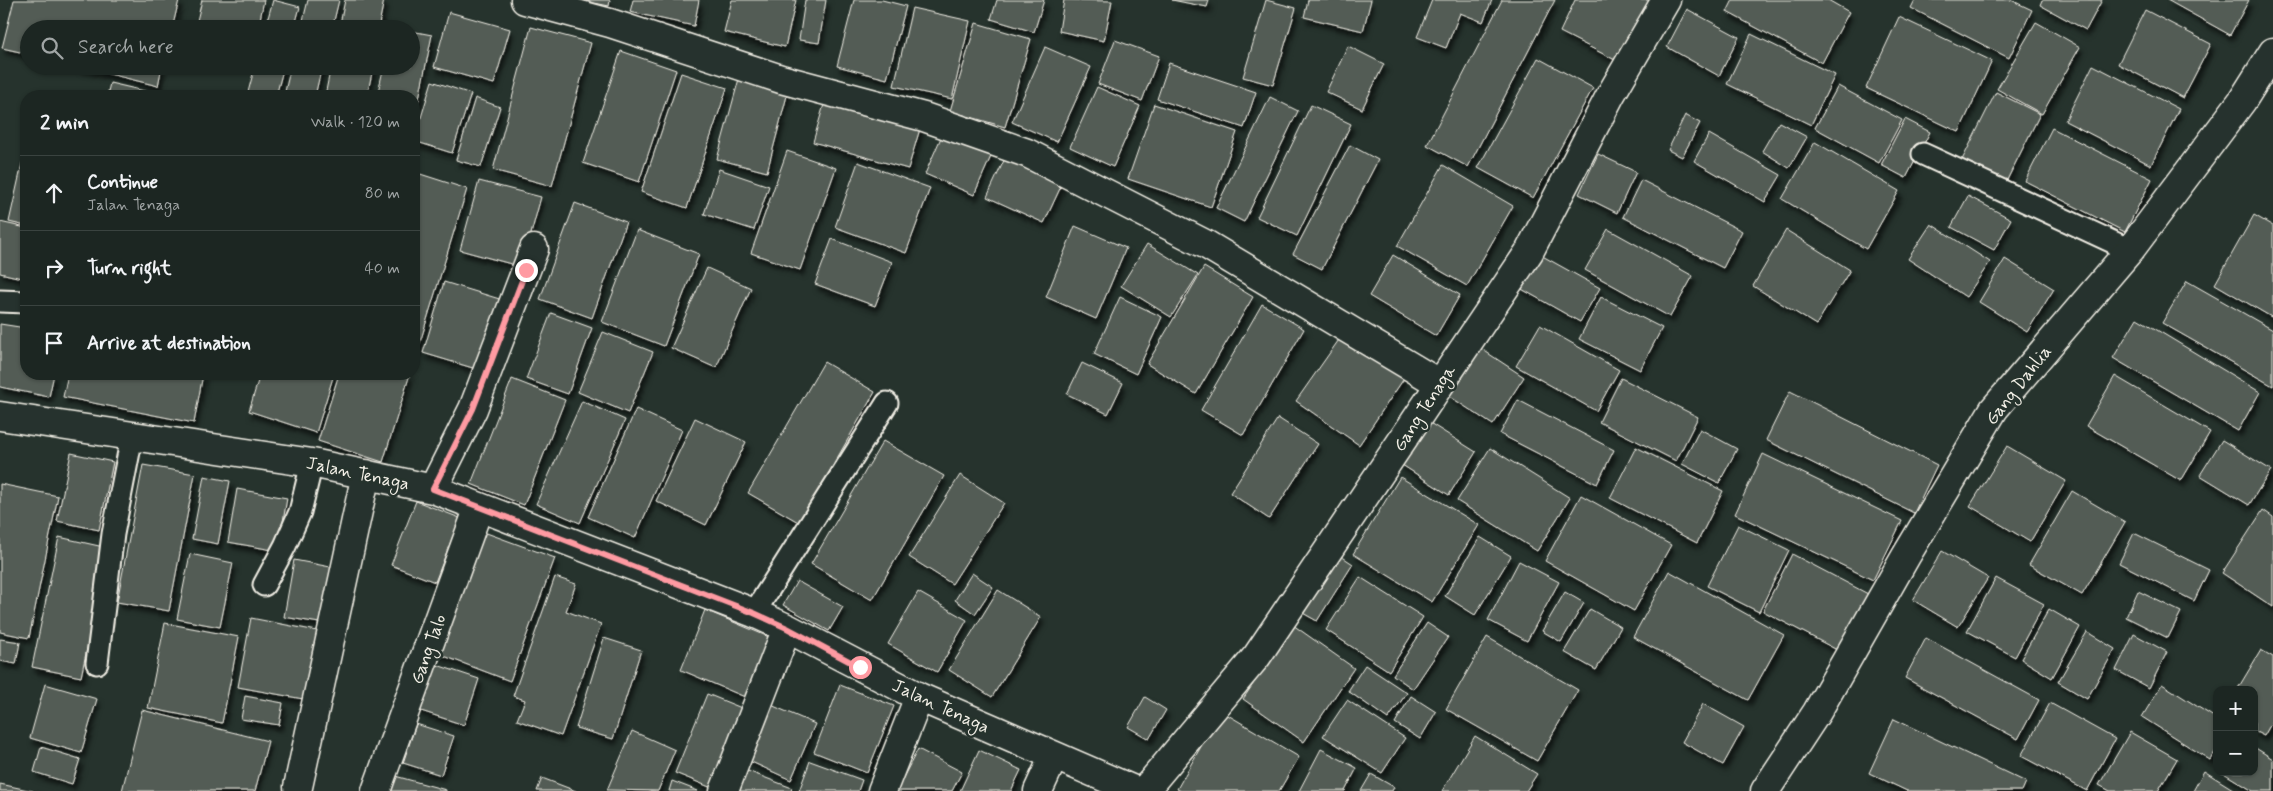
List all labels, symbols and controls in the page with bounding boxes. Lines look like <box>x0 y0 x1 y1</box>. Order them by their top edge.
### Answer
search box <box>20 20 420 75</box>
icon: search <box>38 34 66 62</box>
text: Search here <box>78 35 174 60</box>
text: 2 min <box>40 109 89 137</box>
text: Walk · 120 m <box>311 112 400 133</box>
text: Continue <box>87 170 158 195</box>
icon: ahead <box>40 179 68 207</box>
text: 80 m <box>365 183 400 204</box>
text: Jalan Tenaga <box>87 195 180 216</box>
icon: right <box>40 254 68 282</box>
text: Turn right <box>87 256 171 281</box>
text: 40 m <box>364 258 400 279</box>
route end <box>515 259 538 282</box>
icon: arrive <box>40 329 68 357</box>
text: Arrive at destination <box>87 331 251 356</box>
street label: Gang Dahlia <box>1980 341 2058 431</box>
street label: Gang Tenaga <box>1388 360 1463 457</box>
street label: Jalan Tenaga <box>304 451 412 498</box>
street label: Gang Talo <box>405 611 454 688</box>
route start <box>849 656 872 679</box>
street label: Jalan Tenaga <box>888 674 993 741</box>
map controls <box>2213 686 2258 776</box>
button: + <box>2213 686 2258 731</box>
button: − <box>2213 731 2258 776</box>

